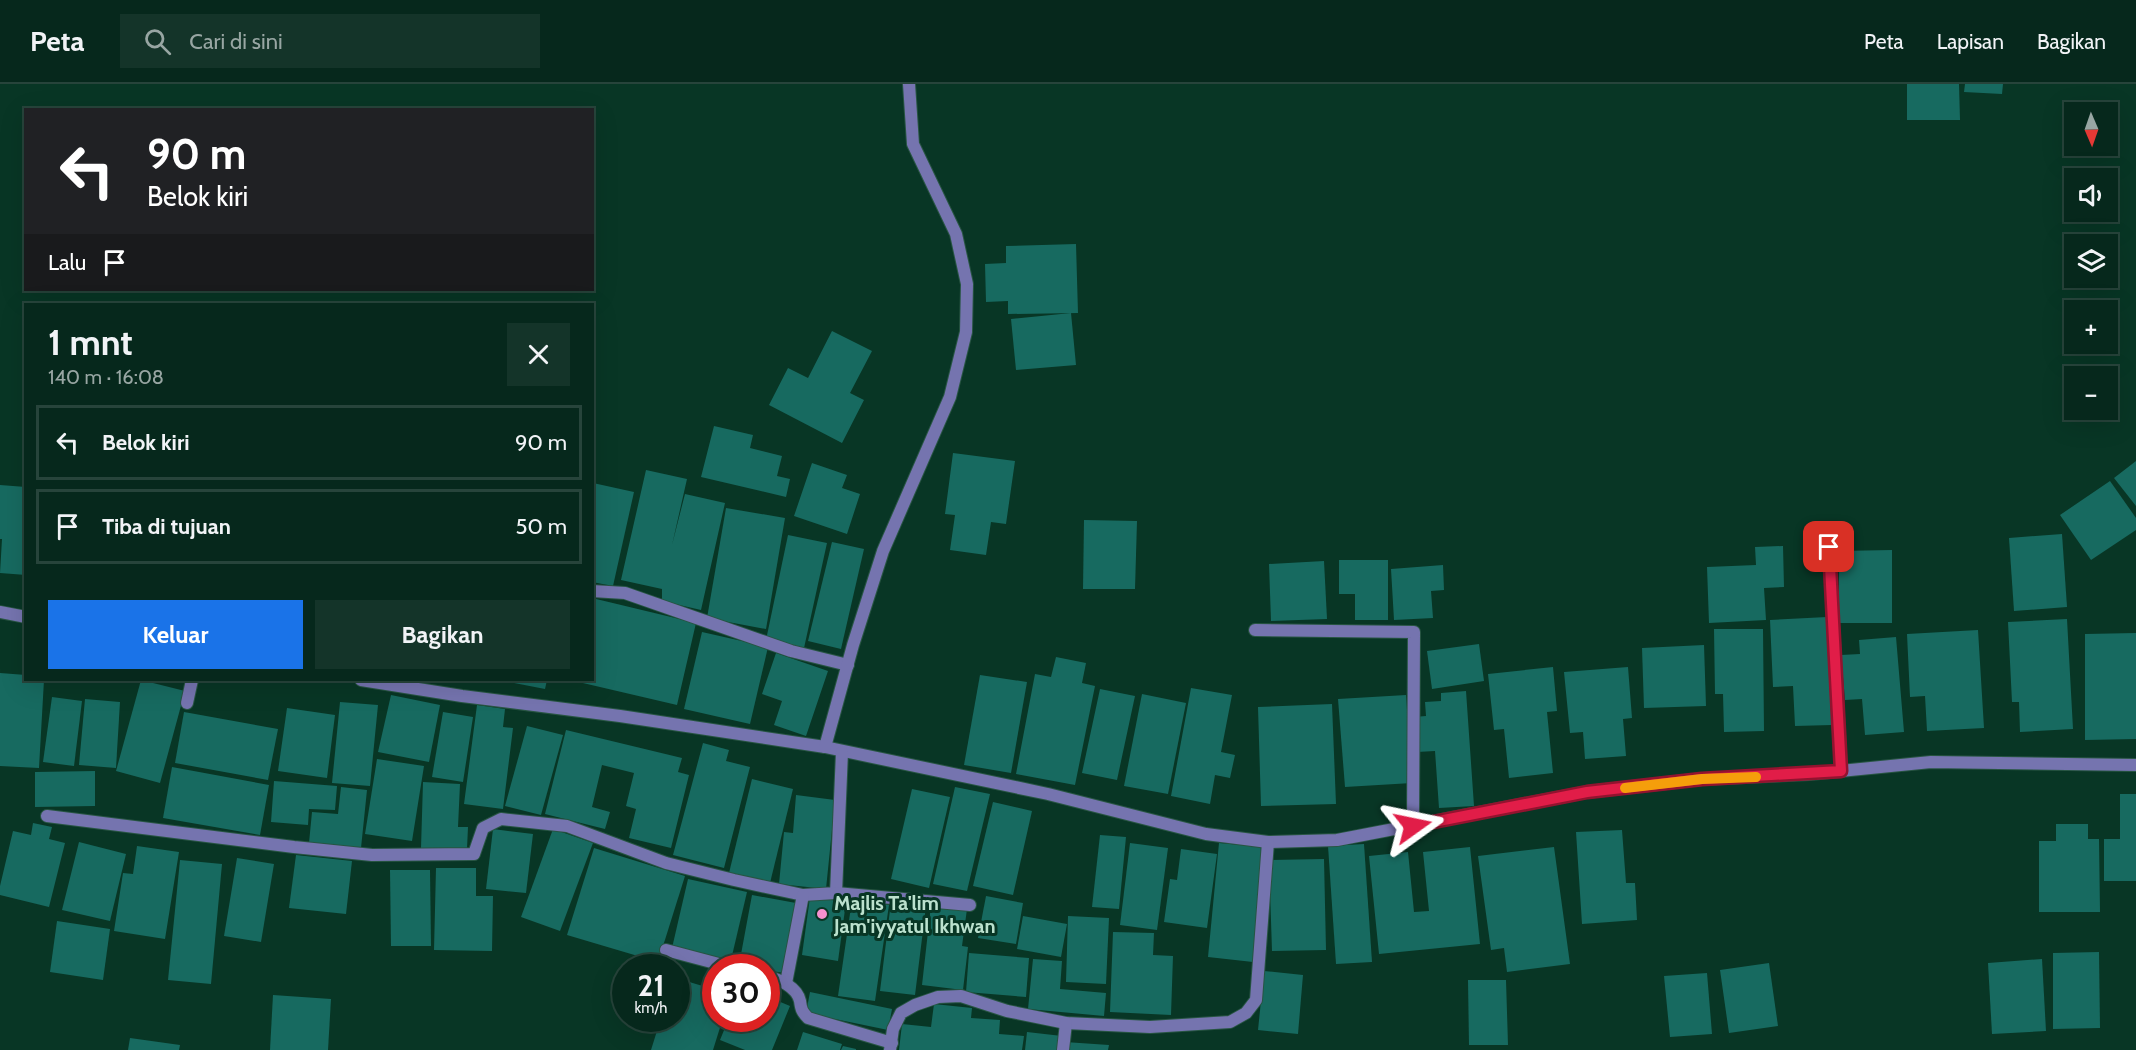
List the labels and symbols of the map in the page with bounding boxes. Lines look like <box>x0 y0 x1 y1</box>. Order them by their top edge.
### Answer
north arrow <box>2064 102 2118 156</box>
pin <box>1803 521 1854 572</box>
position arrow <box>1381 794 1445 858</box>
place label: Majlis Ta'lim Jam'iyyatul Ikhwan <box>833 891 996 938</box>
marker: Majlis Ta'lim Jam'iyyatul Ikhwan <box>815 907 829 921</box>
speed limit sign: 30 <box>702 954 780 1032</box>

